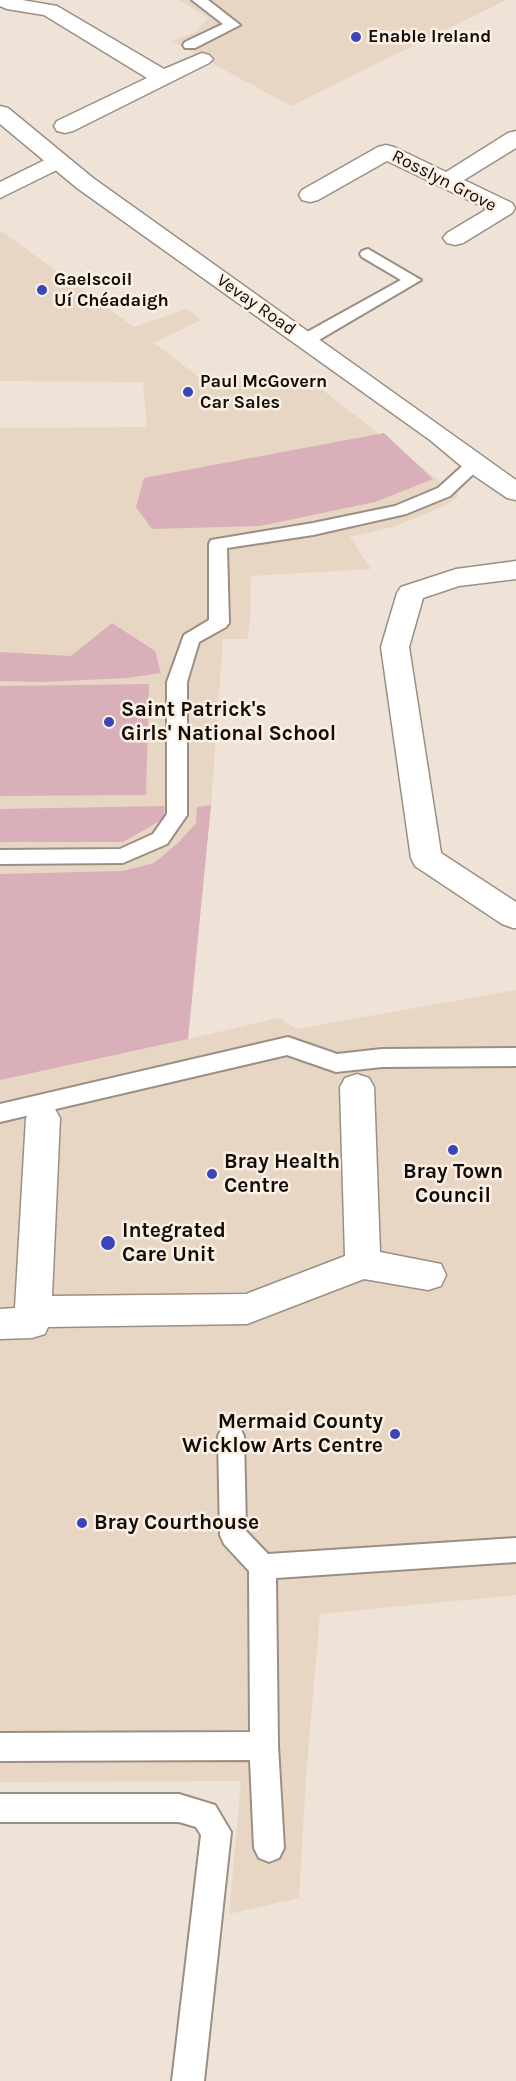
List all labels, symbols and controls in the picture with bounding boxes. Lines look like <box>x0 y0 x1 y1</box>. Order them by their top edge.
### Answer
place label: Enable Ireland <box>368 26 491 48</box>
marker: Enable Ireland <box>349 30 363 44</box>
street label: Rosslyn Grove <box>388 145 500 217</box>
place label: Gaelscoil Uí Chéadaigh <box>54 269 169 312</box>
street label: Vevay Road <box>212 270 300 340</box>
marker: Gaelscoil Uí Chéadaigh <box>35 283 49 297</box>
place label: Paul McGovern Car Sales <box>200 371 327 413</box>
marker: Paul McGovern Car Sales <box>181 385 195 399</box>
place label: Saint Patrick's Girls' National School <box>121 697 336 747</box>
marker: Saint Patrick's Girls' National School <box>102 715 116 729</box>
marker: Bray Town Council <box>446 1143 460 1157</box>
place label: Bray Health Centre <box>224 1149 340 1199</box>
place label: Bray Town Council <box>403 1159 503 1209</box>
marker: Bray Health Centre <box>205 1167 219 1181</box>
place label: Integrated Care Unit <box>122 1218 226 1268</box>
marker: Integrated Care Unit <box>99 1234 117 1252</box>
place label: Mermaid County Wicklow Arts Centre <box>182 1409 383 1459</box>
marker: Mermaid County Wicklow Arts Centre <box>388 1427 402 1441</box>
place label: Bray Courthouse <box>94 1510 259 1536</box>
marker: Bray Courthouse <box>75 1516 89 1530</box>

